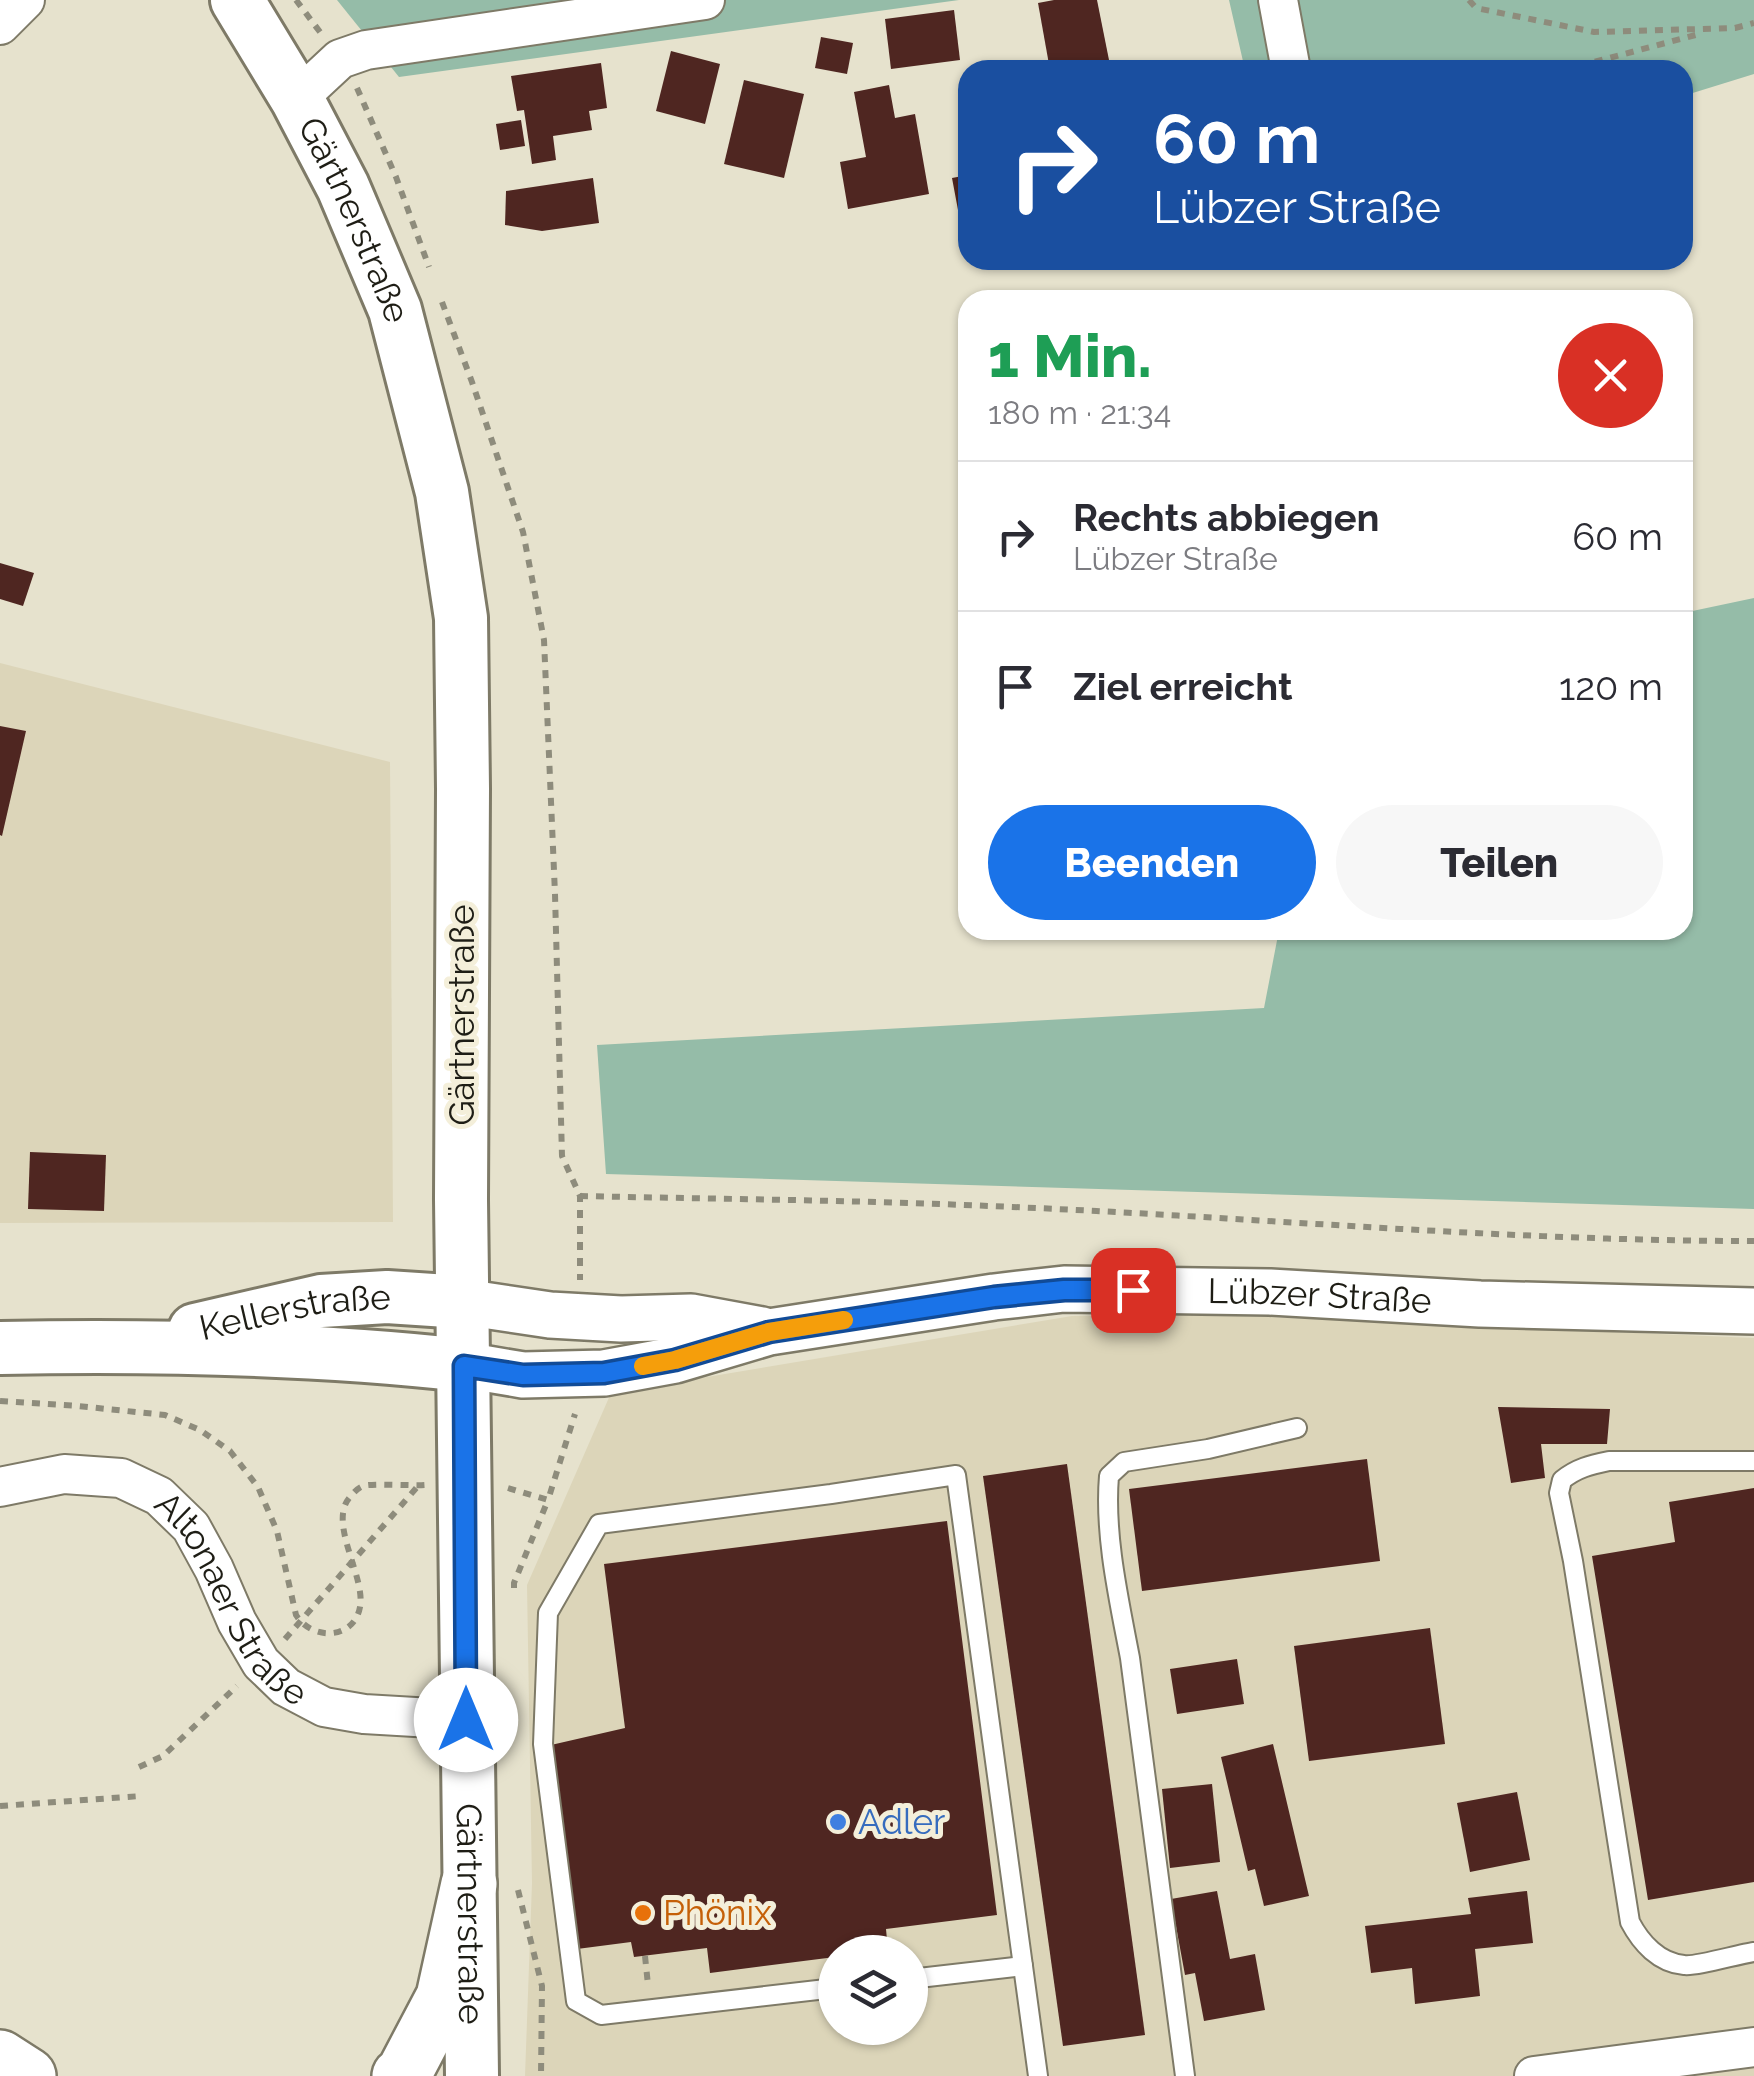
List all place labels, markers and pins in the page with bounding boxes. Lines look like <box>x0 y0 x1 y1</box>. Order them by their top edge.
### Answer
pin <box>1091 1248 1176 1333</box>
place label: Adler <box>858 1801 945 1842</box>
marker: Adler <box>827 1811 849 1833</box>
place label: Phönix <box>663 1892 772 1933</box>
marker: Phönix <box>632 1902 654 1924</box>

